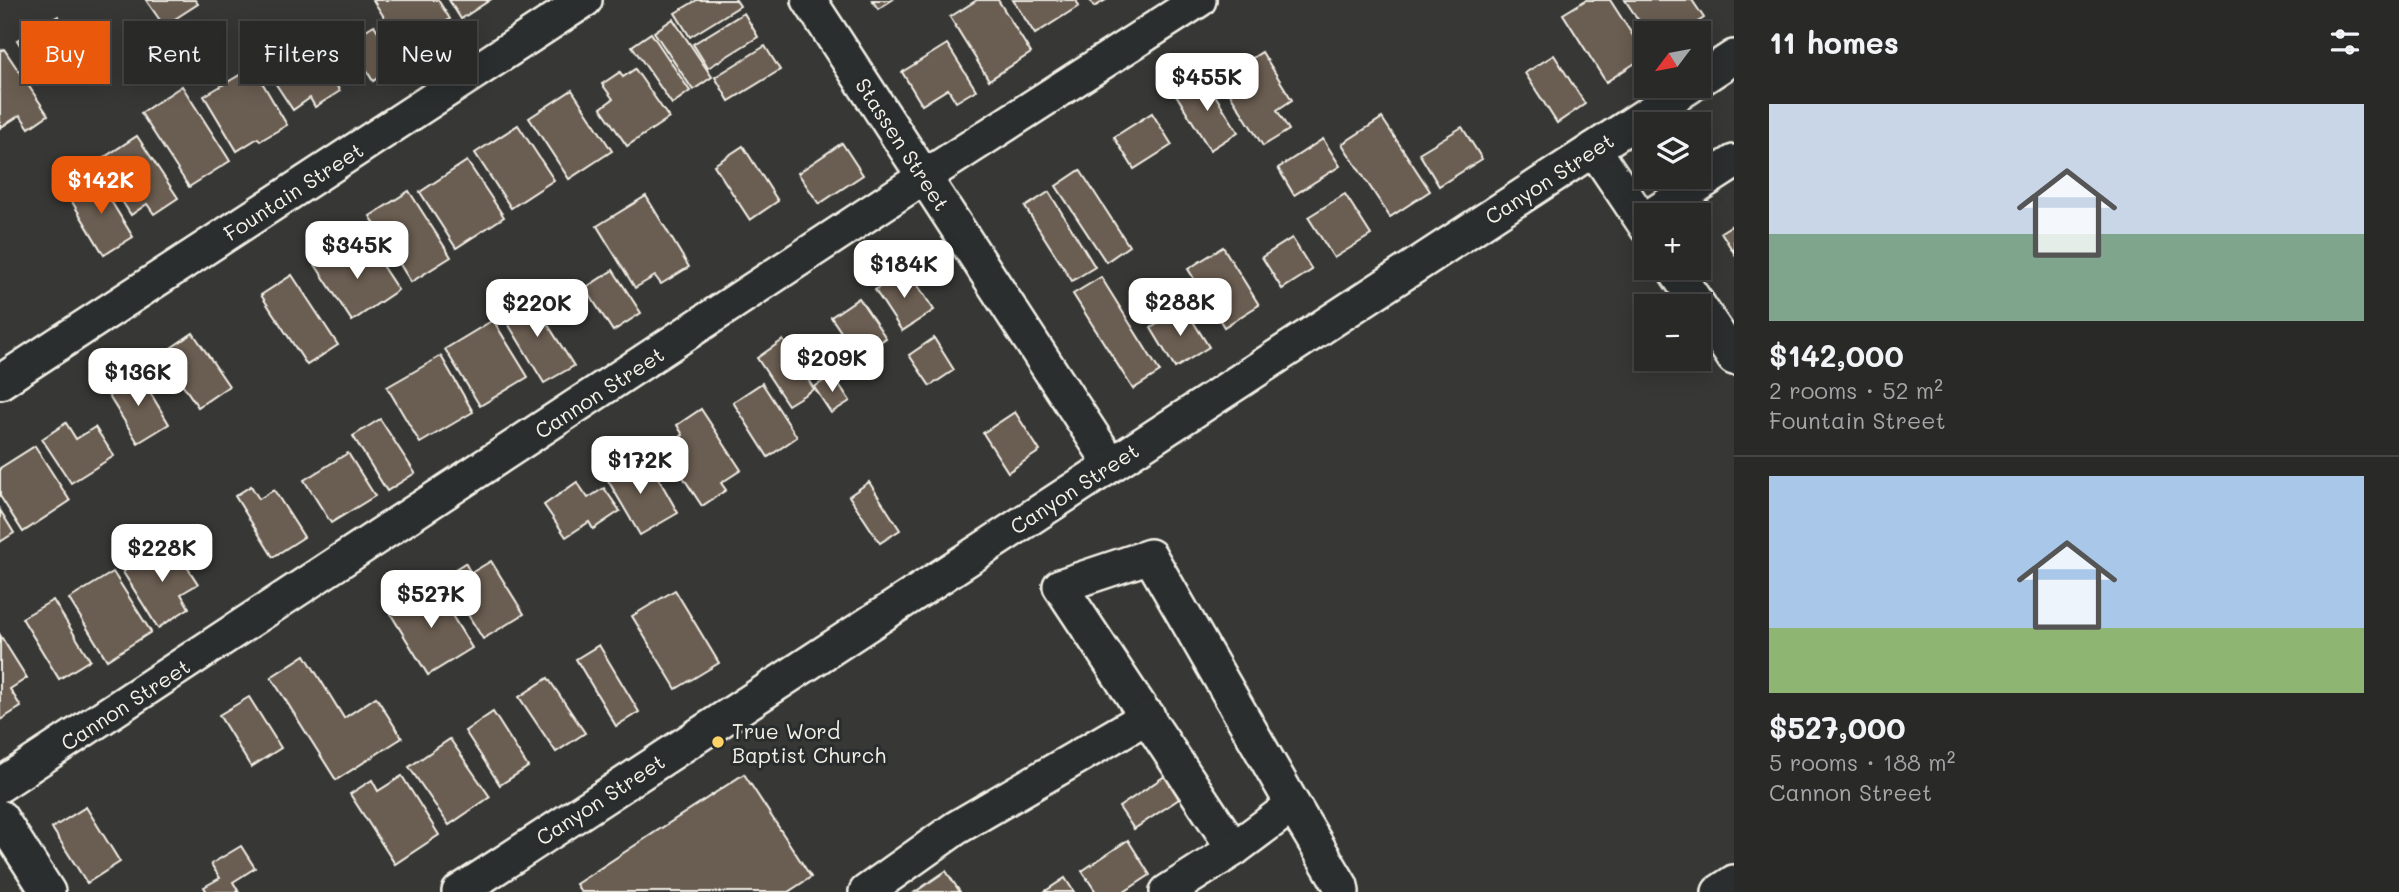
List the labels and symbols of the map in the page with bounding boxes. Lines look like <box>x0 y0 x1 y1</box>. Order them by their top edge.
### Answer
north arrow <box>1634 21 1712 98</box>
pin: $455K <box>1158 54 1256 113</box>
street label: Stassen Street <box>850 73 956 215</box>
street label: Canyon Street <box>1479 126 1619 230</box>
street label: Fountain Street <box>218 136 368 246</box>
pin: $142K <box>52 156 150 216</box>
pin: $345K <box>308 222 406 281</box>
pin: $184K <box>855 240 953 300</box>
pin: $288K <box>1131 278 1229 338</box>
pin: $220K <box>488 280 586 339</box>
pin: $209K <box>783 334 881 394</box>
street label: Cannon Street <box>529 340 669 444</box>
pin: $136K <box>89 348 187 408</box>
pin: $172K <box>591 436 689 496</box>
street label: Canyon Street <box>1004 436 1144 540</box>
pin: $228K <box>113 524 211 584</box>
pin: $527K <box>382 570 480 630</box>
street label: Cannon Street <box>55 652 195 756</box>
place label: True Word Baptist Church <box>732 717 886 768</box>
marker: True Word Baptist Church <box>710 734 726 750</box>
street label: Canyon Street <box>530 747 670 851</box>

